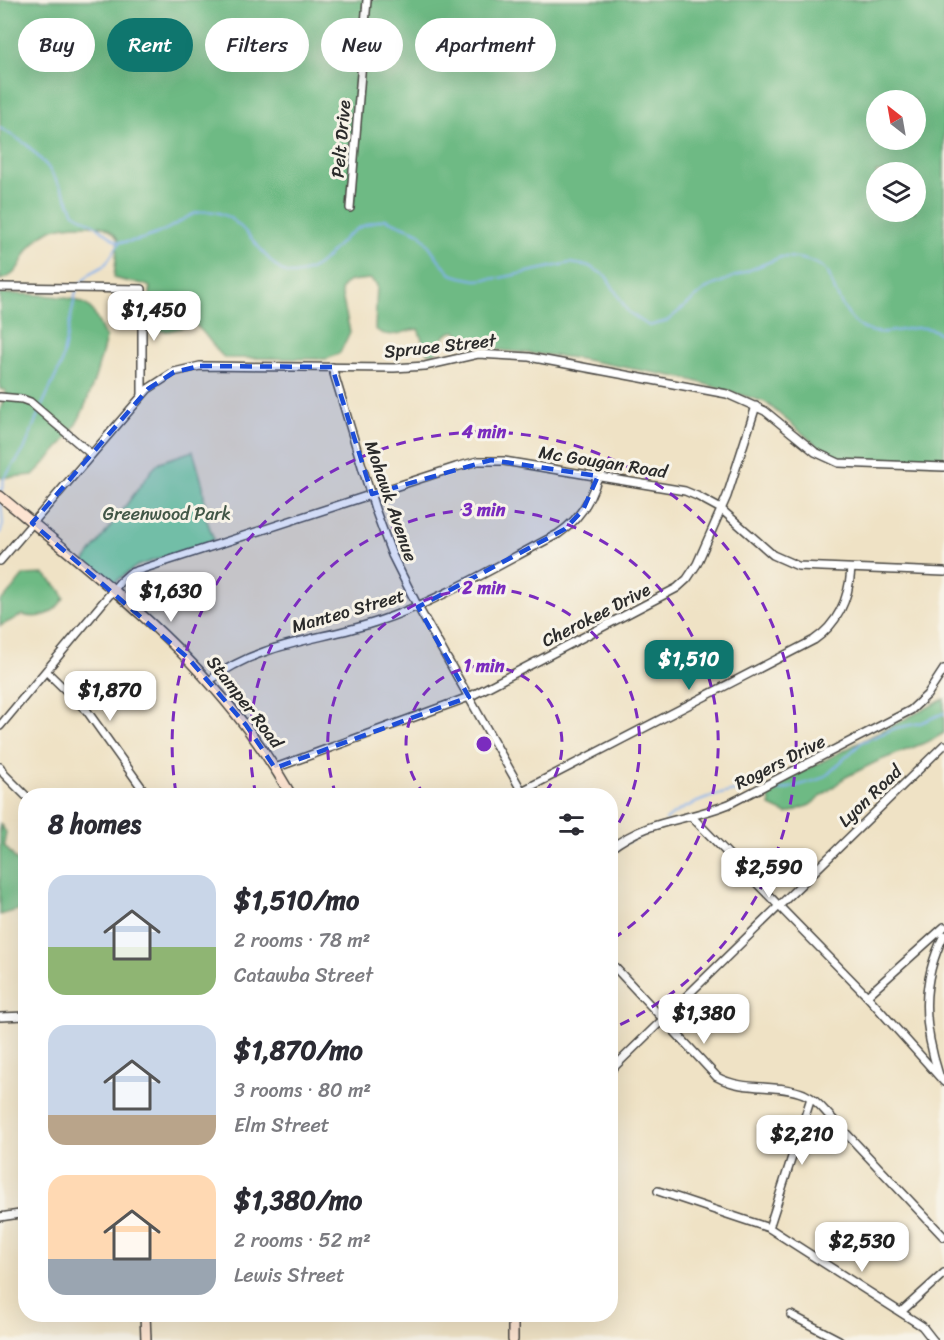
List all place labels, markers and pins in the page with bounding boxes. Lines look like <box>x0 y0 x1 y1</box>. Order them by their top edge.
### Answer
pin: $1,450 <box>105 291 203 342</box>
pin: $1,630 <box>122 572 220 623</box>
pin: $1,510 <box>640 640 738 691</box>
pin: $1,870 <box>61 671 159 722</box>
centre of rings <box>474 734 494 754</box>
pin: $2,590 <box>720 848 818 899</box>
pin: $1,380 <box>655 994 753 1045</box>
pin: $2,210 <box>753 1115 851 1166</box>
pin: $2,530 <box>813 1222 911 1273</box>

